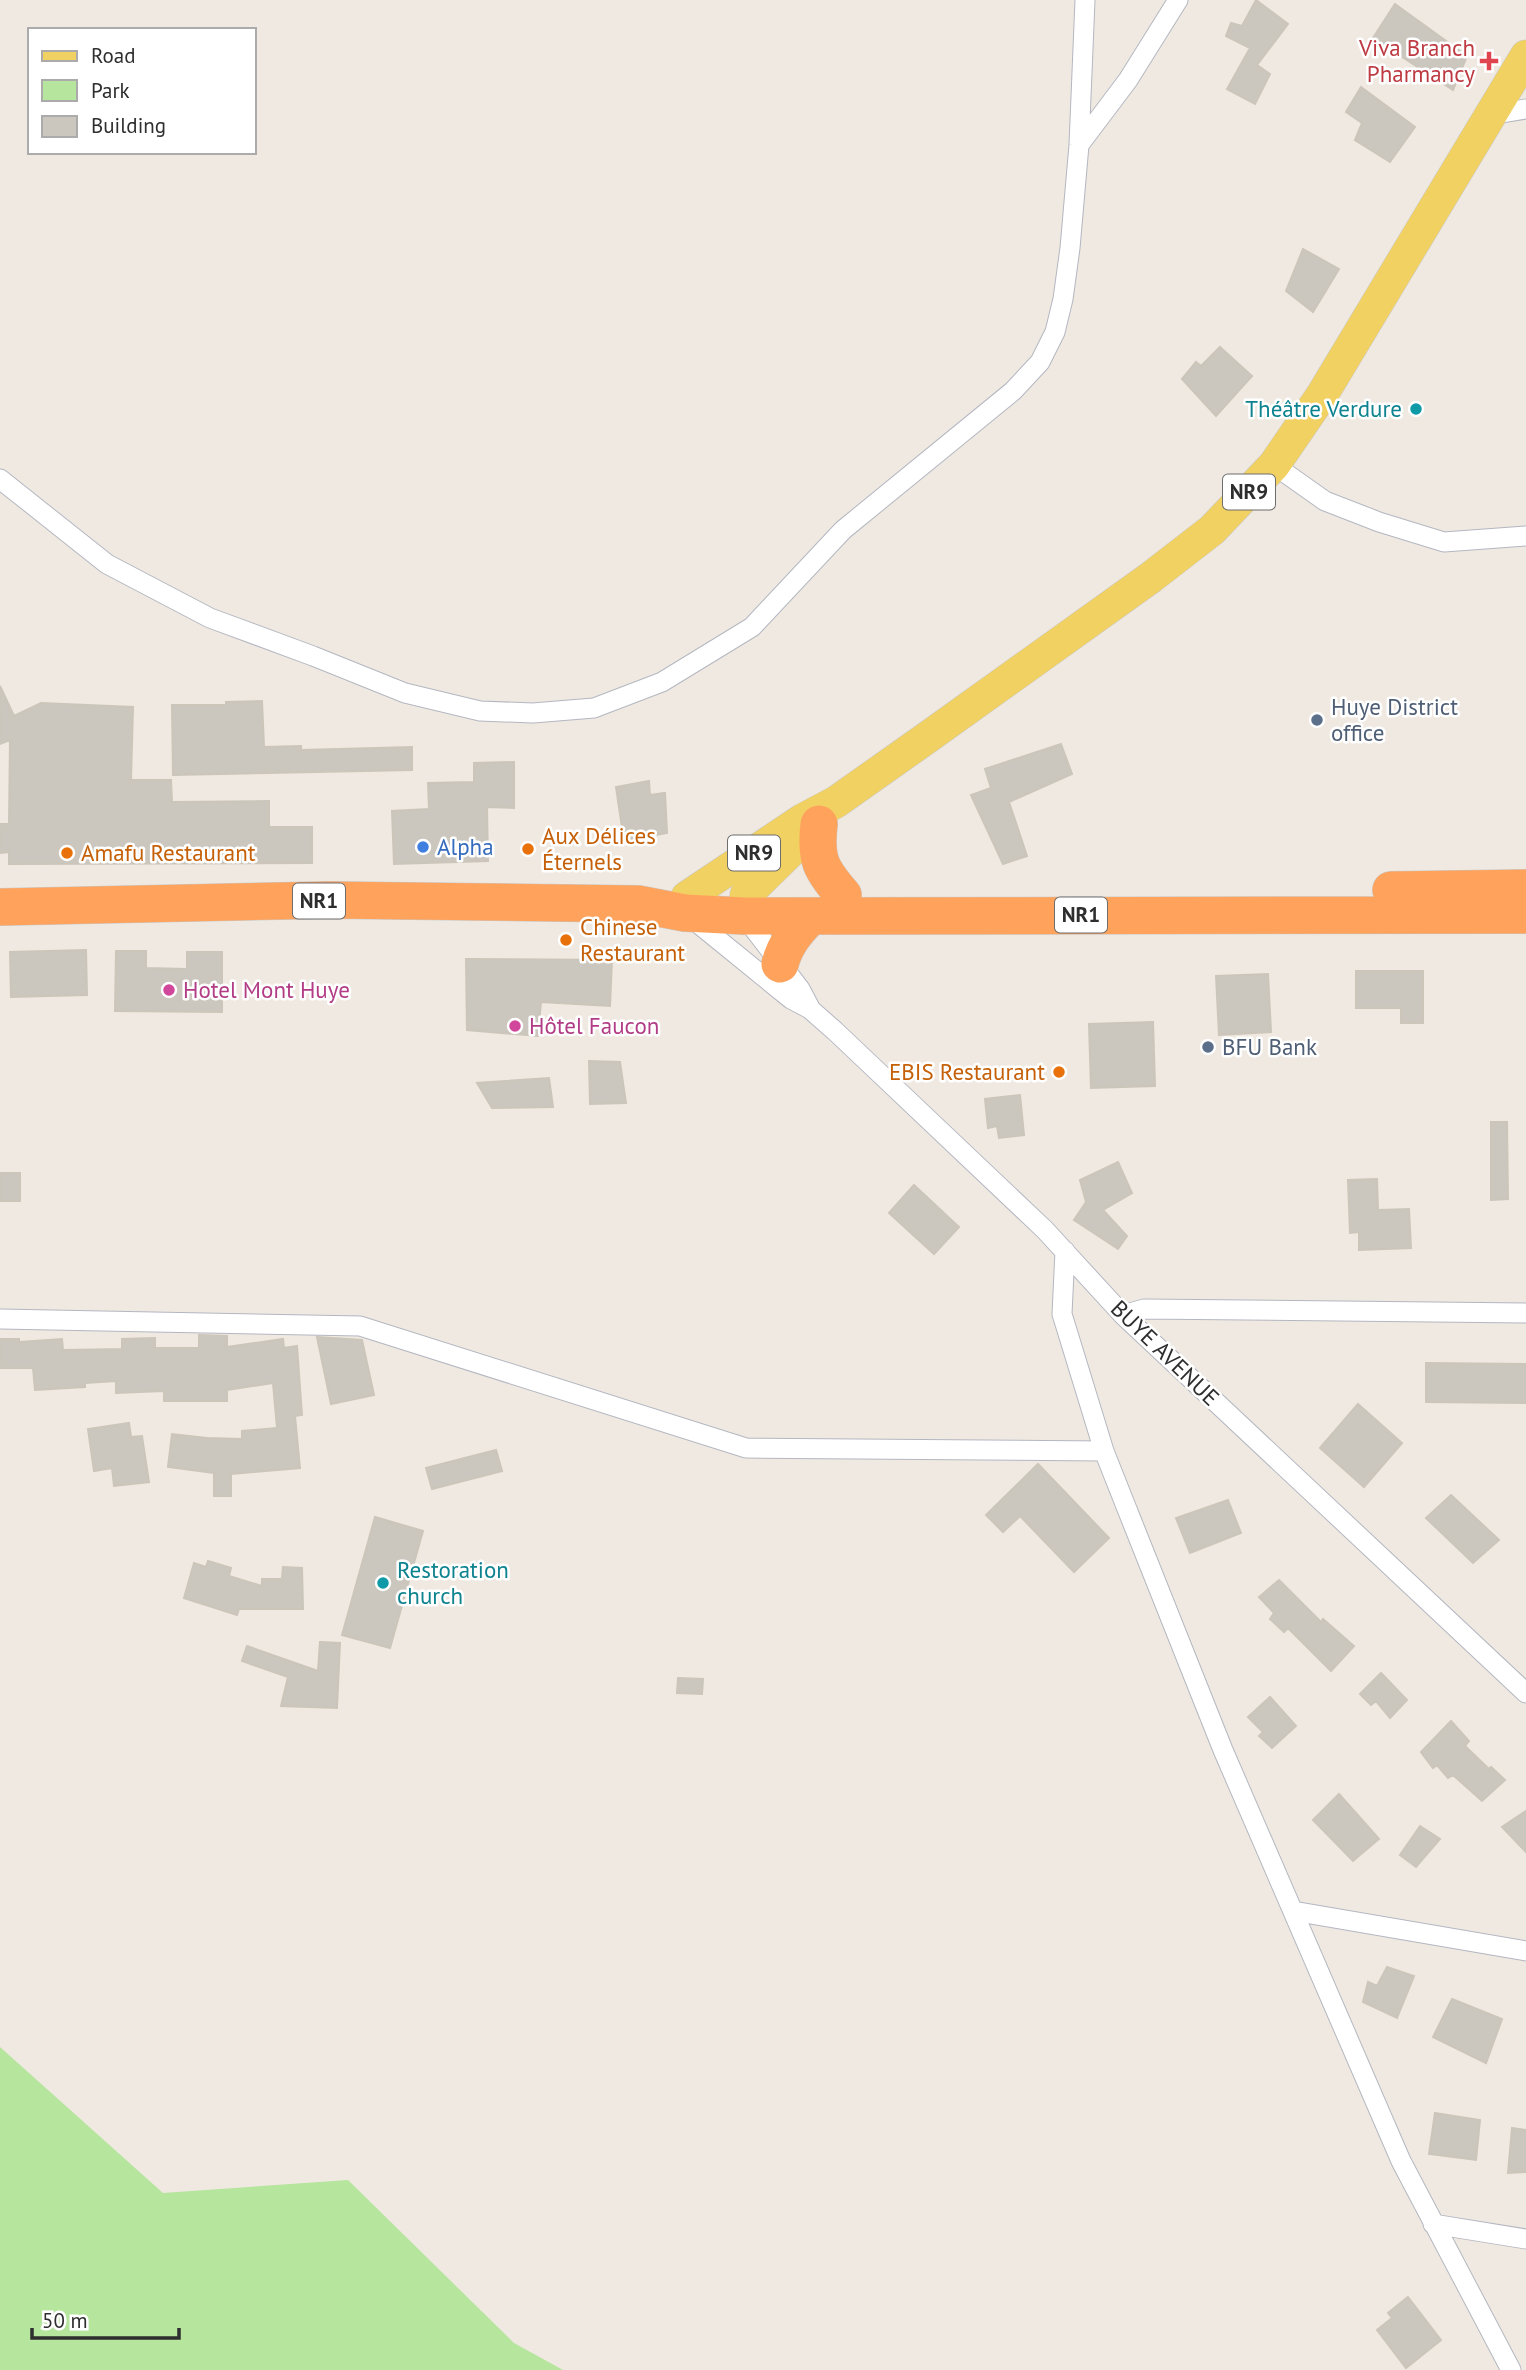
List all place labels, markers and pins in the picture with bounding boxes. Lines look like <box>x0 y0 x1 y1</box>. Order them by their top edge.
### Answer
place label: Viva Branch Pharmancy <box>1358 33 1475 88</box>
marker: Viva Branch Pharmancy <box>1481 53 1497 69</box>
place label: Théâtre Verdure <box>1245 394 1402 423</box>
marker: Théâtre Verdure <box>1408 401 1424 417</box>
place label: Huye District office <box>1331 692 1458 747</box>
marker: Huye District office <box>1309 712 1325 728</box>
place label: Aux Délices Éternels <box>542 821 656 876</box>
place label: Alpha <box>437 832 494 861</box>
place label: Amafu Restaurant <box>81 838 256 867</box>
marker: Alpha <box>415 839 431 855</box>
marker: Aux Délices Éternels <box>520 841 536 857</box>
marker: Amafu Restaurant <box>59 845 75 861</box>
place label: Chinese Restaurant <box>580 912 685 967</box>
marker: Chinese Restaurant <box>558 932 574 948</box>
place label: Hotel Mont Huye <box>183 975 350 1004</box>
marker: Hotel Mont Huye <box>161 982 177 998</box>
place label: Hôtel Faucon <box>529 1011 659 1040</box>
marker: Hôtel Faucon <box>507 1018 523 1034</box>
place label: BFU Bank <box>1222 1032 1317 1061</box>
marker: BFU Bank <box>1200 1039 1216 1055</box>
place label: EBIS Restaurant <box>889 1057 1045 1086</box>
marker: EBIS Restaurant <box>1051 1064 1067 1080</box>
place label: Restoration church <box>397 1555 509 1610</box>
marker: Restoration church <box>375 1575 391 1591</box>

